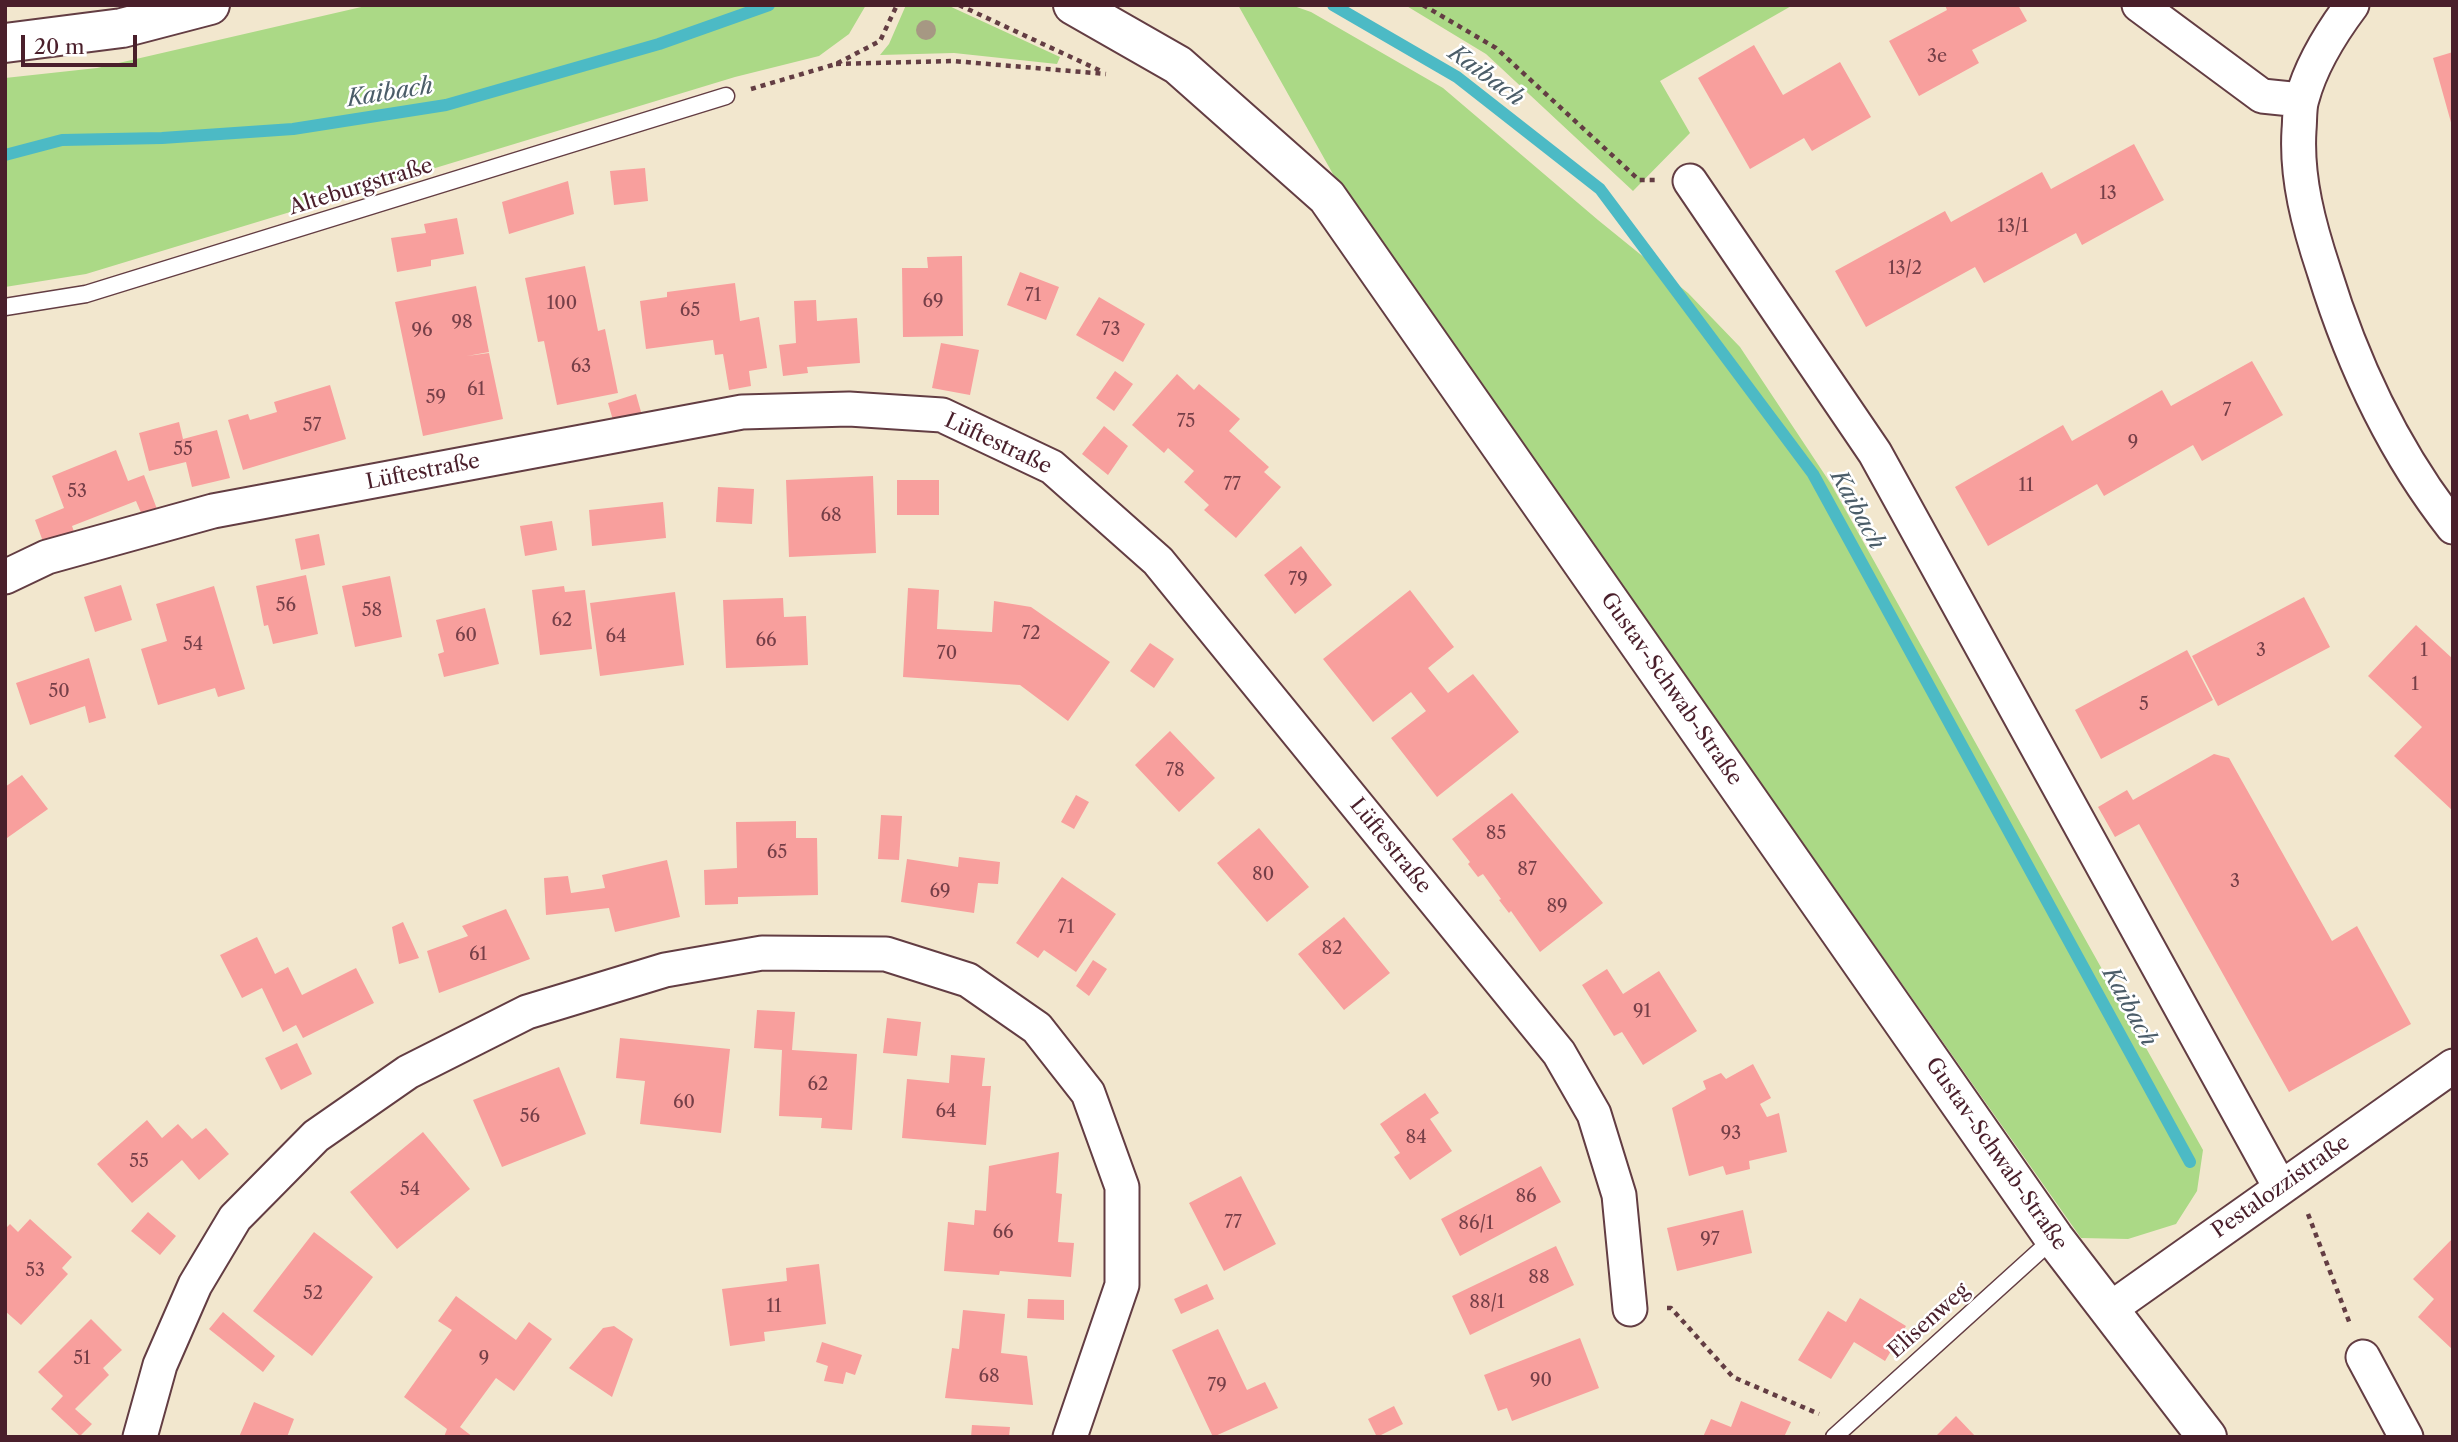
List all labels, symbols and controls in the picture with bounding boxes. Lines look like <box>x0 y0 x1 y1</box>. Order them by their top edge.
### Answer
scale bar <box>24 21 140 65</box>
text: 20 m <box>34 34 85 59</box>
water label: Kaibach <box>1443 39 1529 113</box>
house number: 3e <box>1927 46 1947 68</box>
water label: Kaibach <box>345 73 435 113</box>
street label: Alteburgstraße <box>286 153 436 221</box>
house number: 13 <box>2099 183 2117 205</box>
house number: 13/1 <box>1997 216 2029 238</box>
house number: 13/2 <box>1888 258 1922 280</box>
house number: 71 <box>1025 285 1041 307</box>
house number: 69 <box>922 291 944 313</box>
house number: 100 <box>547 293 577 315</box>
house number: 65 <box>680 300 700 322</box>
house number: 98 <box>451 312 473 334</box>
house number: 73 <box>1102 319 1120 341</box>
house number: 96 <box>411 320 433 342</box>
house number: 63 <box>571 356 591 378</box>
house number: 61 <box>467 379 485 401</box>
house number: 59 <box>426 387 446 409</box>
house number: 7 <box>2223 400 2231 422</box>
street label: Lüftestraße <box>940 408 1056 480</box>
house number: 75 <box>1177 411 1195 433</box>
house number: 57 <box>303 415 321 437</box>
house number: 9 <box>2128 432 2138 454</box>
house number: 55 <box>173 439 193 461</box>
street label: Lüftestraße <box>364 449 482 495</box>
water label: Kaibach <box>1824 465 1890 555</box>
house number: 77 <box>1223 474 1241 496</box>
house number: 11 <box>2018 475 2034 497</box>
house number: 53 <box>67 481 87 503</box>
house number: 68 <box>820 505 842 527</box>
house number: 79 <box>1288 569 1308 591</box>
street label: Gustav-Schwab-Straße <box>1595 588 1747 790</box>
house number: 56 <box>276 595 296 617</box>
house number: 58 <box>362 600 382 622</box>
house number: 62 <box>552 610 572 632</box>
house number: 72 <box>1021 623 1041 645</box>
house number: 60 <box>455 625 477 647</box>
house number: 64 <box>606 626 626 648</box>
house number: 66 <box>755 630 777 652</box>
house number: 54 <box>183 634 203 656</box>
house number: 3 <box>2256 640 2266 662</box>
house number: 1 <box>2420 640 2428 662</box>
house number: 70 <box>937 643 957 665</box>
house number: 1 <box>2411 674 2419 696</box>
house number: 50 <box>48 681 70 703</box>
house number: 5 <box>2139 694 2149 716</box>
house number: 78 <box>1165 760 1185 782</box>
street label: Lüftestraße <box>1344 793 1436 899</box>
house number: 85 <box>1486 823 1506 845</box>
house number: 65 <box>767 842 787 864</box>
house number: 87 <box>1517 859 1537 881</box>
house number: 80 <box>1252 864 1274 886</box>
house number: 3 <box>2230 871 2240 893</box>
house number: 69 <box>929 881 951 903</box>
house number: 89 <box>1546 896 1568 918</box>
house number: 71 <box>1058 917 1074 939</box>
house number: 82 <box>1321 938 1343 960</box>
house number: 61 <box>469 944 487 966</box>
water label: Kaibach <box>2096 962 2162 1052</box>
house number: 91 <box>1633 1001 1651 1023</box>
street label: Gustav-Schwab-Straße <box>1920 1053 2072 1255</box>
house number: 62 <box>808 1074 828 1096</box>
house number: 60 <box>673 1092 695 1114</box>
house number: 64 <box>936 1101 956 1123</box>
house number: 56 <box>520 1106 540 1128</box>
house number: 93 <box>1721 1123 1741 1145</box>
house number: 84 <box>1405 1127 1427 1149</box>
street label: Pestalozzistraße <box>2207 1130 2355 1244</box>
house number: 55 <box>129 1151 149 1173</box>
house number: 54 <box>400 1179 420 1201</box>
house number: 86 <box>1515 1186 1537 1208</box>
house number: 77 <box>1224 1212 1242 1234</box>
house number: 86/1 <box>1458 1213 1494 1235</box>
house number: 66 <box>992 1222 1014 1244</box>
house number: 97 <box>1700 1229 1720 1251</box>
house number: 53 <box>25 1260 45 1282</box>
house number: 88 <box>1528 1267 1550 1289</box>
street label: Elisenweg <box>1883 1278 1975 1364</box>
house number: 52 <box>303 1283 323 1305</box>
house number: 88/1 <box>1469 1292 1505 1314</box>
house number: 11 <box>766 1296 782 1318</box>
house number: 51 <box>73 1348 91 1370</box>
house number: 9 <box>479 1348 489 1370</box>
house number: 68 <box>978 1366 1000 1388</box>
house number: 90 <box>1530 1370 1552 1392</box>
house number: 79 <box>1207 1375 1227 1397</box>

